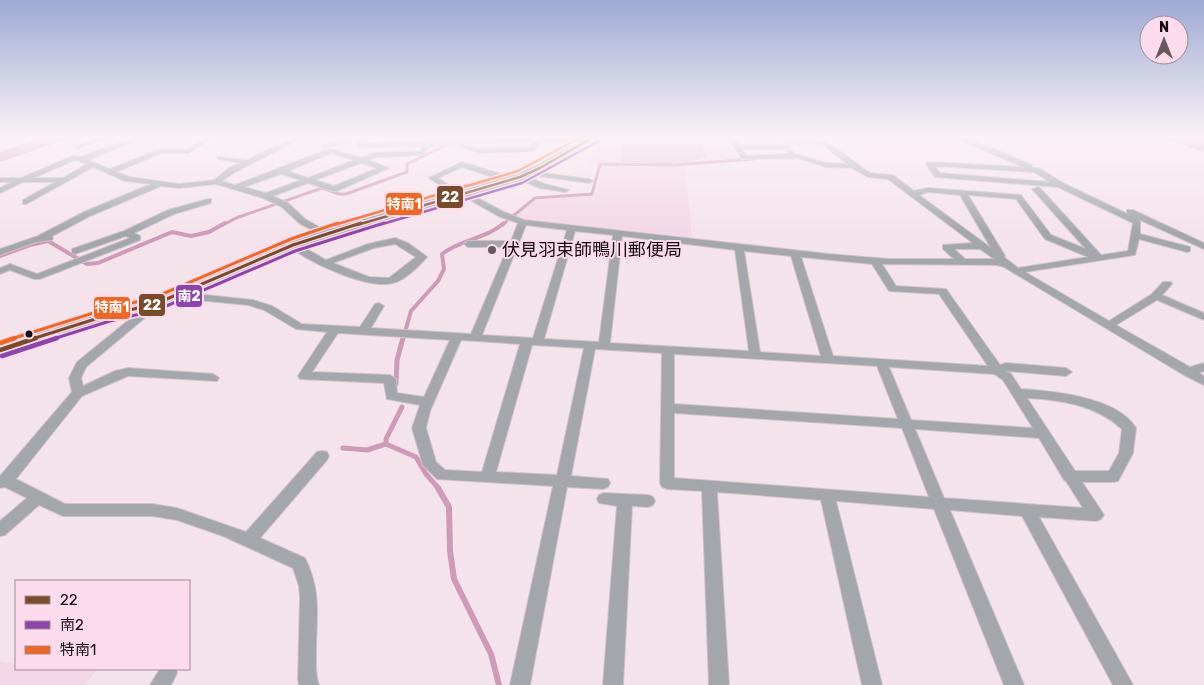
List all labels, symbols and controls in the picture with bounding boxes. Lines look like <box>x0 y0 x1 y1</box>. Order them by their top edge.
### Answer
north arrow <box>1139 15 1189 65</box>
text: N <box>1159 19 1169 36</box>
line badge: 22 <box>436 185 464 209</box>
text: 22 <box>441 189 459 206</box>
line badge: 特南1 <box>385 192 423 216</box>
text: 特南1 <box>387 196 422 213</box>
place label: 伏見羽束師鴨川郵便局 <box>502 239 682 261</box>
marker: 伏見羽束師鴨川郵便局 <box>486 244 498 256</box>
line badge: 南2 <box>175 284 203 308</box>
text: 南2 <box>177 288 201 305</box>
line badge: 22 <box>138 293 166 317</box>
line badge: 特南1 <box>93 296 131 320</box>
text: 22 <box>143 297 161 314</box>
text: 特南1 <box>95 299 130 316</box>
unlabelled marker <box>24 329 34 339</box>
legend <box>15 580 190 670</box>
text: 22 <box>60 591 78 609</box>
text: 南2 <box>60 616 84 634</box>
text: 特南1 <box>60 641 96 659</box>

